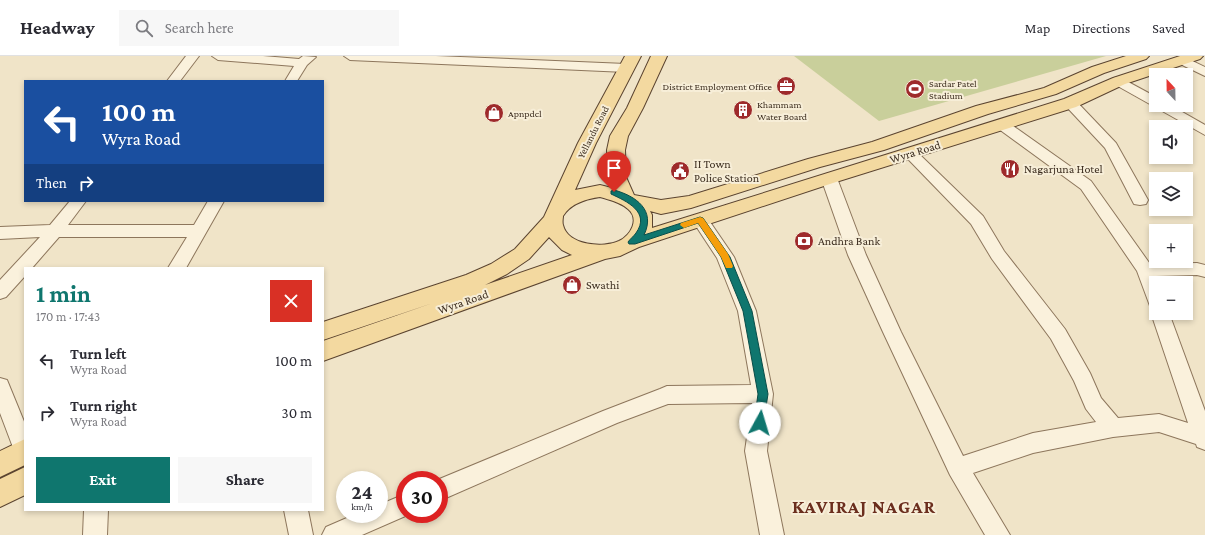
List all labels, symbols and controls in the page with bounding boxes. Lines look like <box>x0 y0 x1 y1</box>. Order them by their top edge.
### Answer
search box <box>119 10 399 46</box>
text: Headway <box>20 17 95 38</box>
icon: search <box>133 17 155 39</box>
text: Search here <box>165 20 234 36</box>
text: Map <box>1025 20 1050 36</box>
text: Directions <box>1072 20 1130 36</box>
text: Saved <box>1152 20 1185 36</box>
north arrow <box>1149 68 1193 112</box>
map controls <box>1149 68 1193 320</box>
office icon: District Employment Office <box>775 75 797 97</box>
sports icon: Sardar Patel Stadium <box>904 78 926 100</box>
place label: Sardar Patel Stadium <box>929 78 977 101</box>
place label: District Employment Office <box>663 81 773 92</box>
icon: left <box>36 96 88 148</box>
text: 100 m <box>102 96 176 127</box>
building icon: Khammam Water Board <box>732 99 754 121</box>
place label: Khammam Water Board <box>757 99 808 122</box>
shop icon: Apnpdcl <box>483 102 505 124</box>
street label: Yellandu Road <box>575 103 611 160</box>
place label: Apnpdcl <box>508 108 542 119</box>
button: sound <box>1149 120 1193 164</box>
text: Wyra Road <box>102 129 181 149</box>
street label: Wyra Road <box>888 137 943 166</box>
pin <box>597 151 631 192</box>
icon: arrive <box>603 157 625 179</box>
place label: II Town Police Station <box>694 157 760 185</box>
restaurant icon: Nagarjuna Hotel <box>999 158 1021 180</box>
public building icon: II Town Police Station <box>669 160 691 182</box>
place label: Nagarjuna Hotel <box>1024 162 1103 176</box>
icon: right <box>75 172 97 194</box>
button: layers <box>1149 172 1193 216</box>
text: Then <box>36 175 67 191</box>
button: + <box>1149 224 1193 268</box>
bank icon: Andhra Bank <box>793 230 815 252</box>
place label: Andhra Bank <box>818 234 880 248</box>
shop icon: Swathi <box>561 274 583 296</box>
button: − <box>1149 276 1193 320</box>
place label: Swathi <box>586 278 619 292</box>
text: 1 min <box>36 280 91 307</box>
button: close <box>270 280 312 322</box>
street label: Wyra Road <box>436 287 491 317</box>
text: 170 m · 17:43 <box>36 309 100 324</box>
text: Turn left <box>70 346 126 362</box>
icon: left <box>36 350 58 372</box>
text: 100 m <box>275 353 312 369</box>
text: Wyra Road <box>70 362 127 377</box>
text: Turn right <box>70 398 137 414</box>
icon: right <box>36 402 58 424</box>
position arrow <box>739 402 781 444</box>
text: 30 m <box>282 405 312 421</box>
text: Wyra Road <box>70 414 127 429</box>
button: Exit <box>36 457 170 503</box>
button: Share <box>178 457 312 503</box>
speed limit sign: 30 <box>396 471 448 523</box>
text: 24 <box>352 481 372 503</box>
district label: KAVIRAJ NAGAR <box>792 496 936 517</box>
text: km/h <box>351 501 373 512</box>

